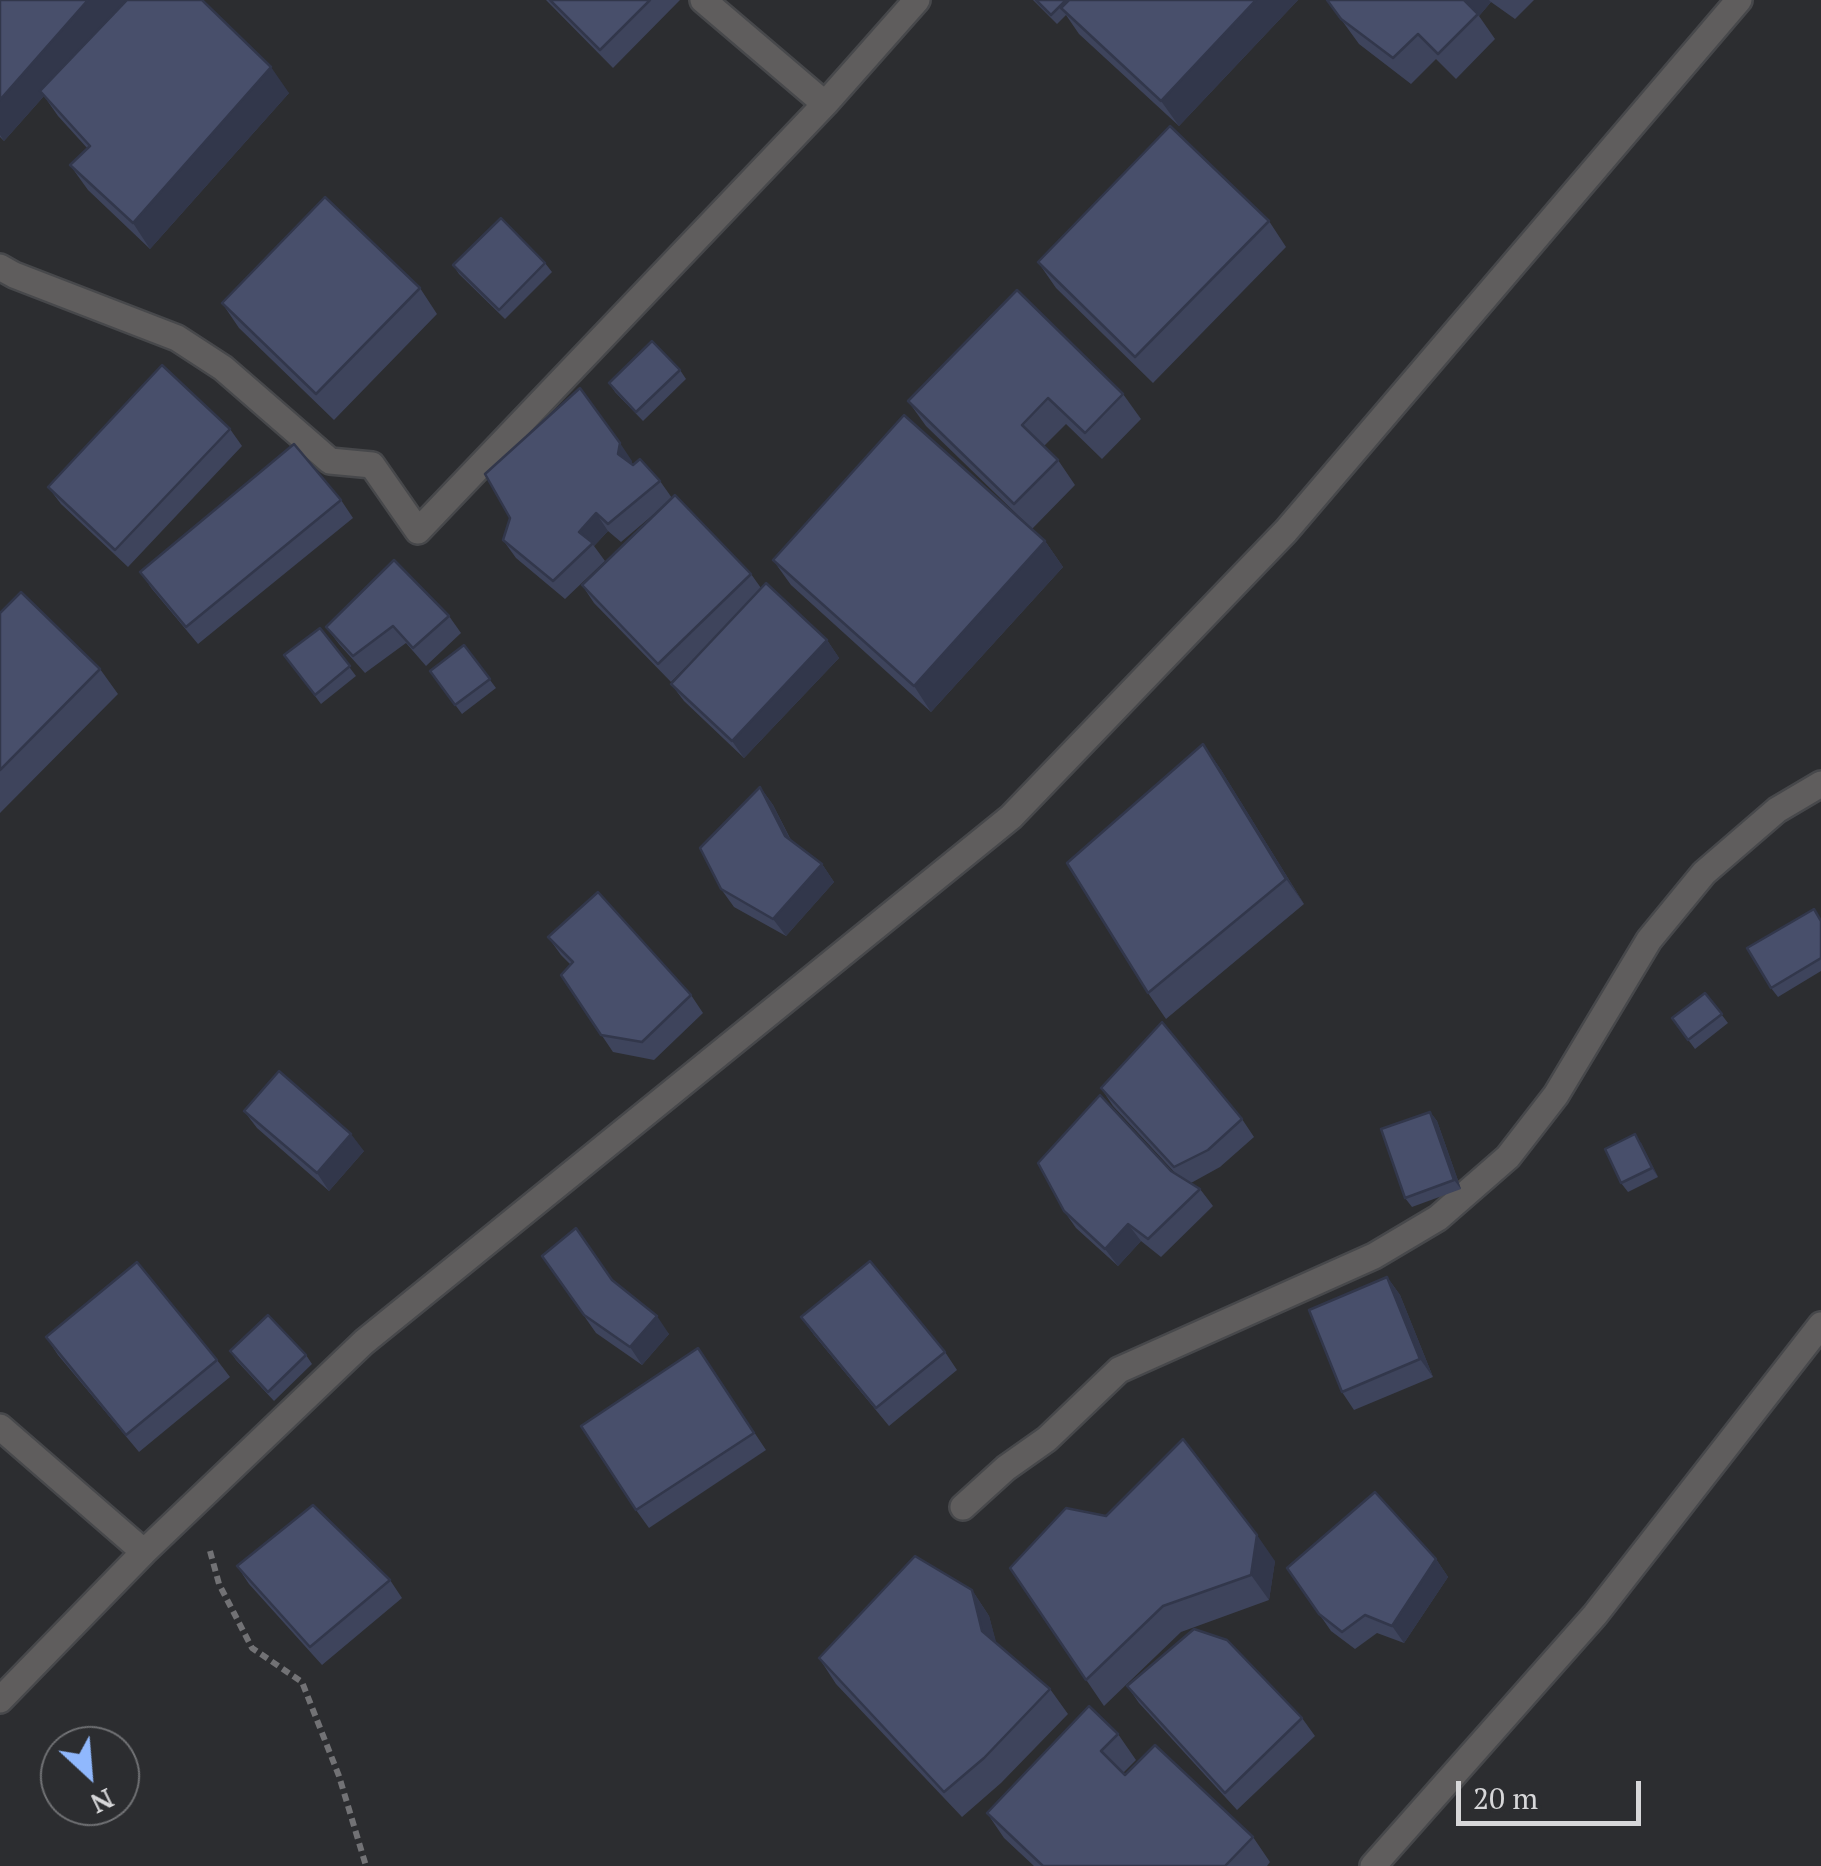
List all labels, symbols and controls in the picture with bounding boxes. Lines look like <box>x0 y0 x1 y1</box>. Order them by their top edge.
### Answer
north arrow <box>40 1726 140 1826</box>
scale bar <box>1461 1761 1646 1823</box>
text: 20 m <box>1473 1778 1538 1818</box>
text: N <box>85 1780 120 1823</box>

